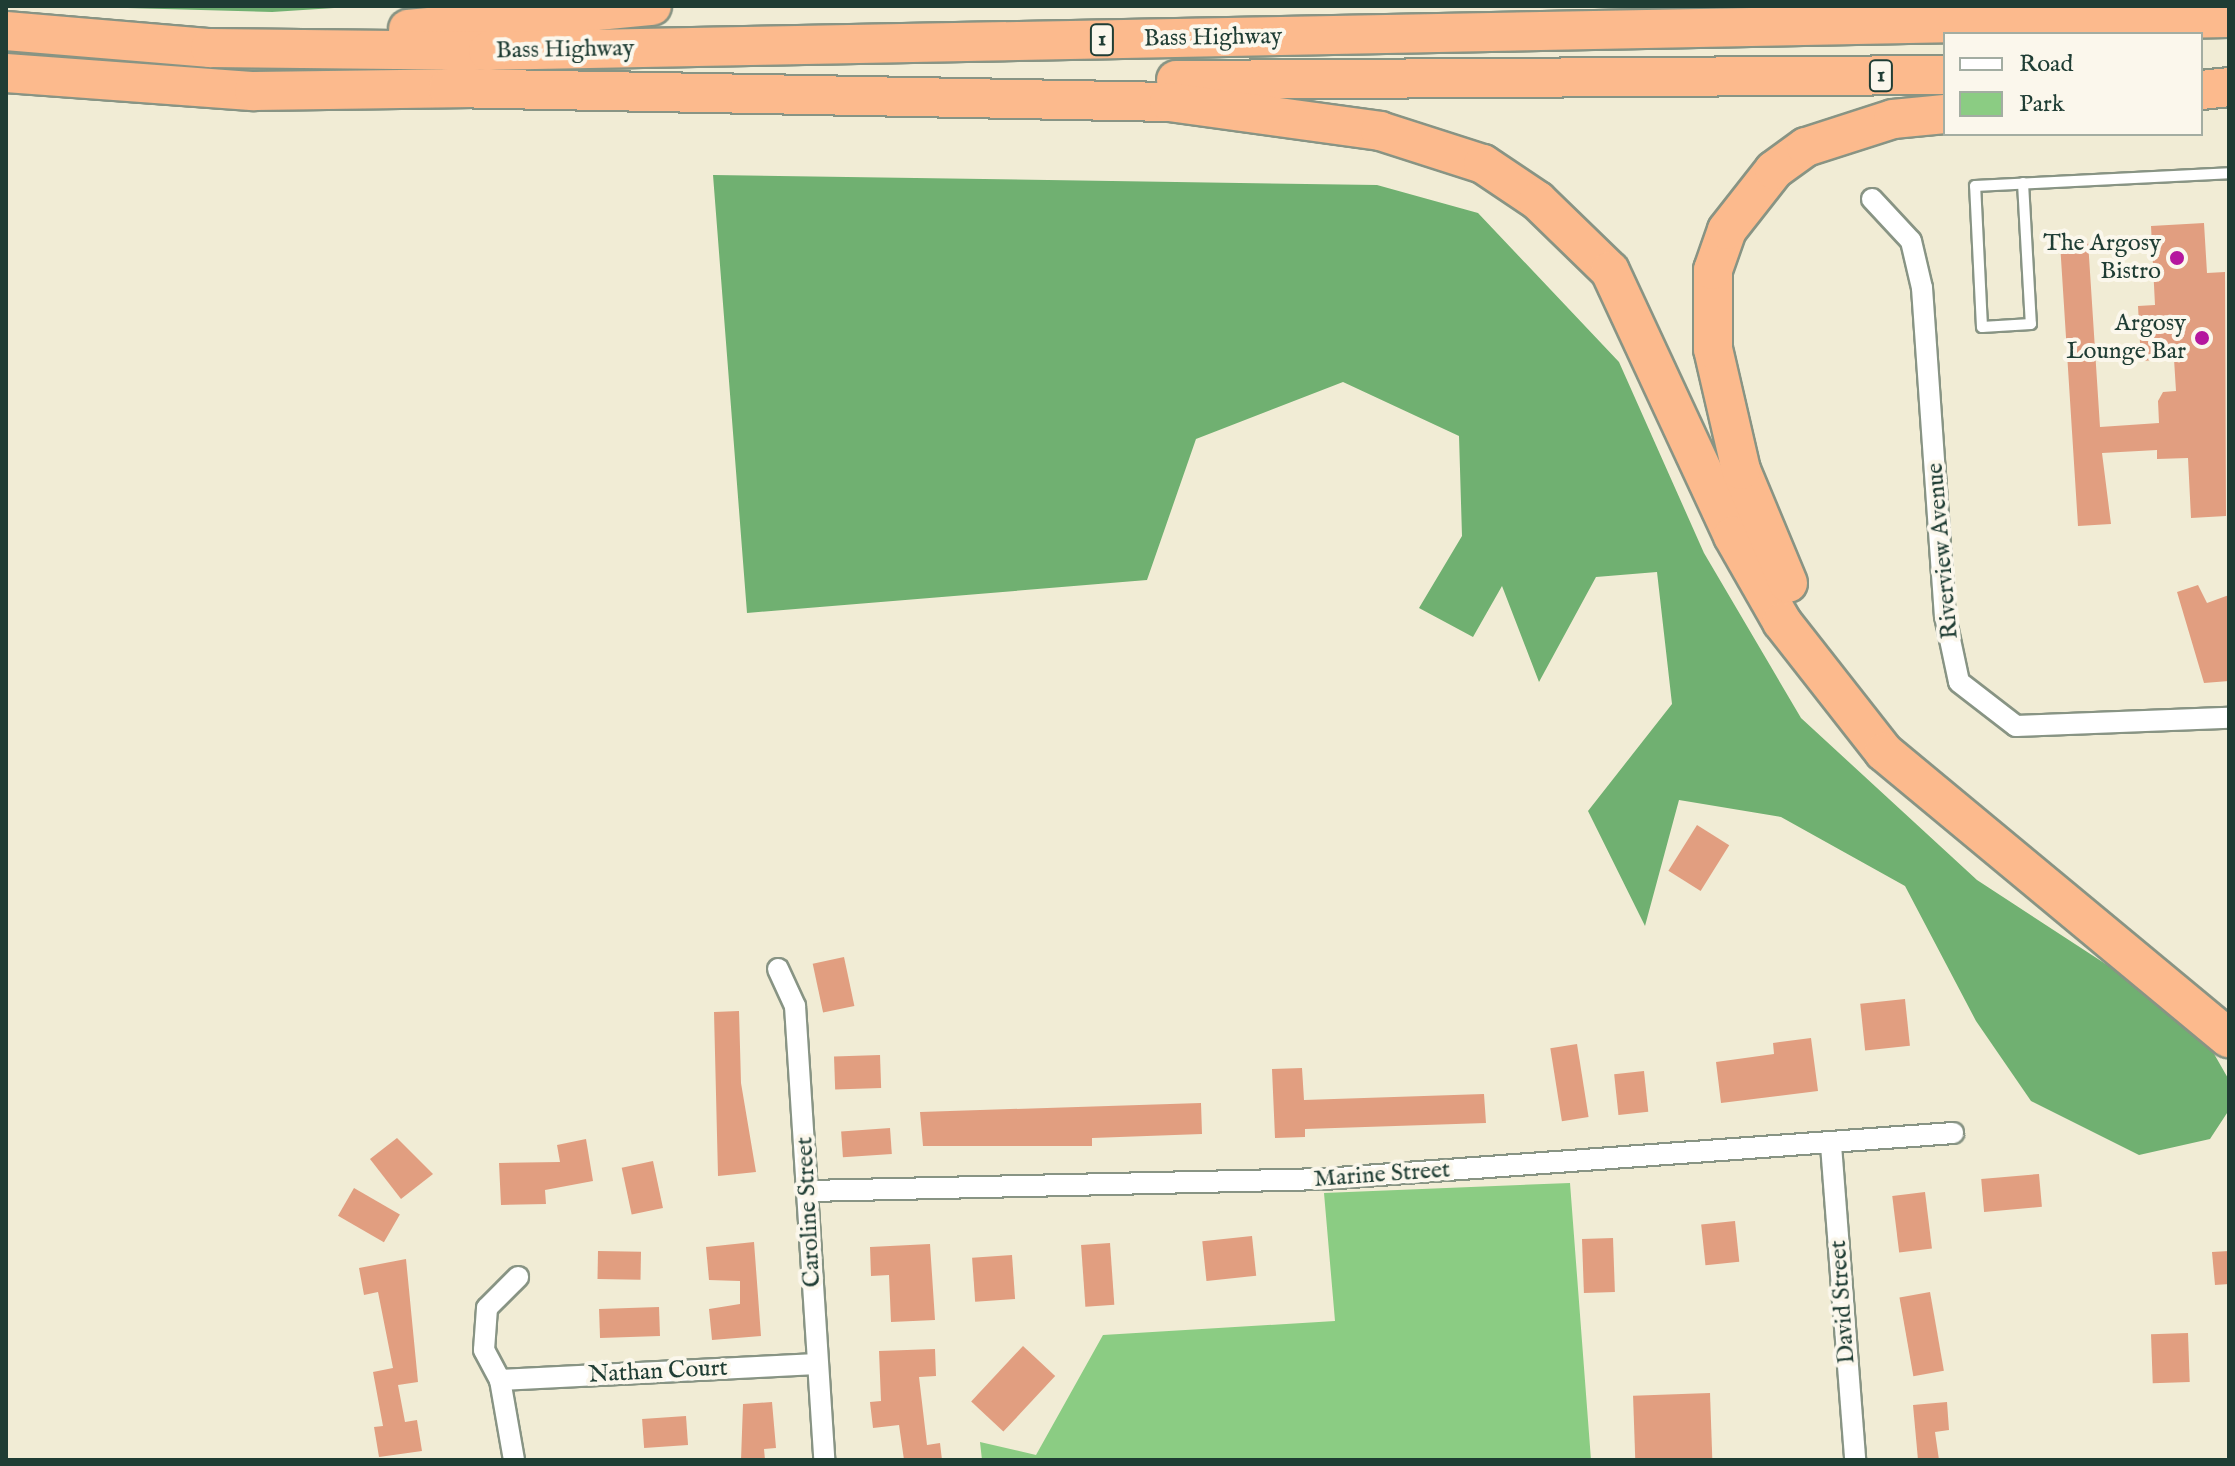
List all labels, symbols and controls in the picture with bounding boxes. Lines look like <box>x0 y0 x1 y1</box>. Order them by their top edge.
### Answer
road number: 1 <box>1088 22 1116 58</box>
street label: Bass Highway <box>1144 22 1282 54</box>
legend <box>1943 32 2203 136</box>
street label: Bass Highway <box>496 34 634 66</box>
text: Road <box>2019 49 2073 80</box>
road number: 1 <box>1867 58 1895 94</box>
text: Park <box>2019 89 2065 120</box>
place label: The Argosy Bistro <box>2043 230 2161 286</box>
marker: The Argosy Bistro <box>2168 249 2186 267</box>
place label: Argosy Lounge Bar <box>2066 310 2186 366</box>
marker: Argosy Lounge Bar <box>2193 329 2211 347</box>
street label: Riverview Avenue <box>1921 462 1965 640</box>
street label: Caroline Street <box>791 1136 827 1288</box>
street label: Marine Street <box>1313 1156 1451 1194</box>
street label: David Street <box>1824 1239 1862 1365</box>
street label: Nathan Court <box>588 1354 728 1390</box>

